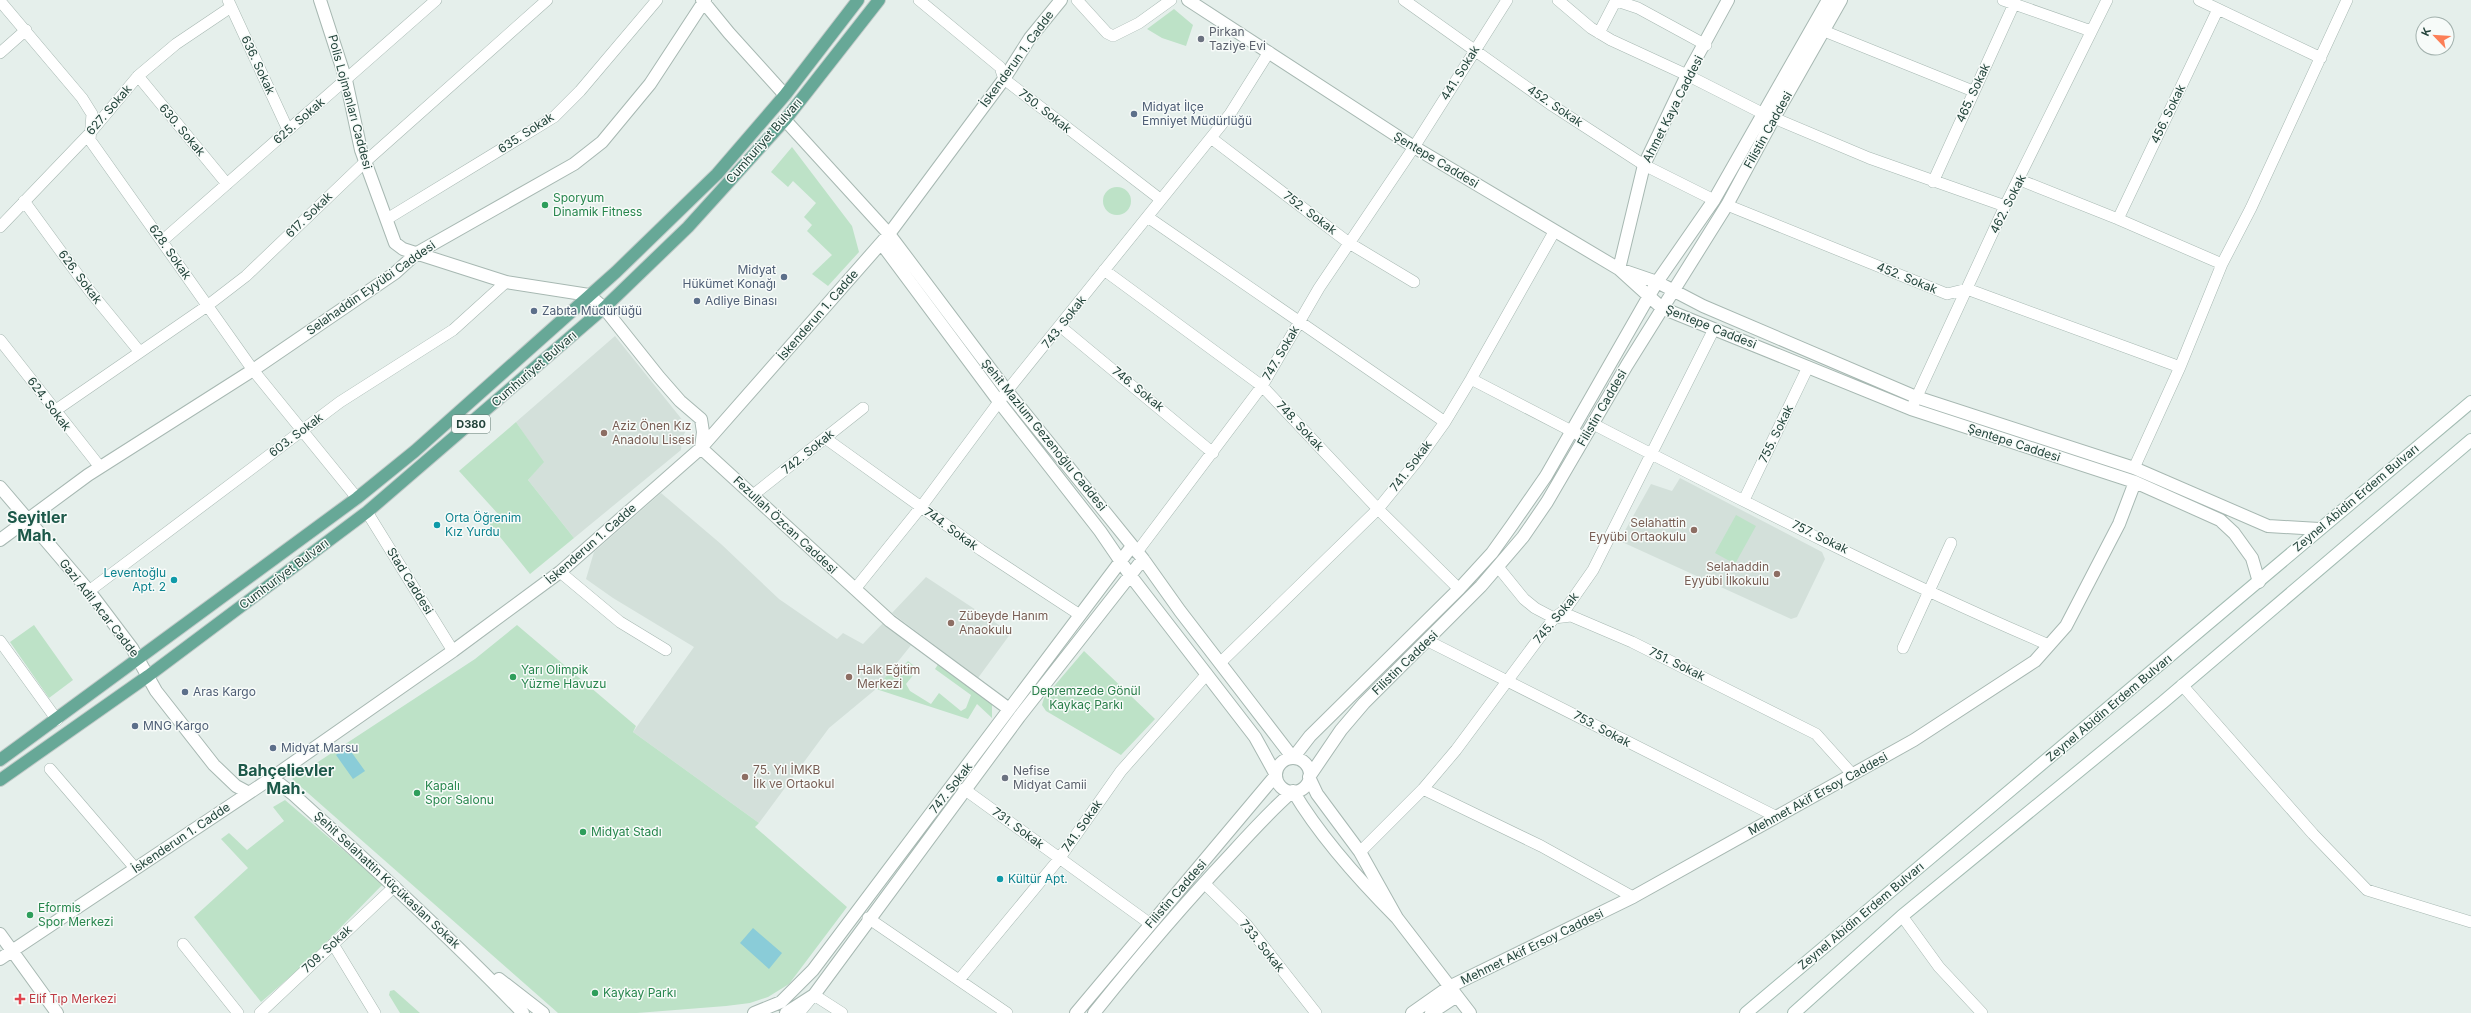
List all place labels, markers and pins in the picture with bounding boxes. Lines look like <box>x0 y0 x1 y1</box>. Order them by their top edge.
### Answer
place label: Pirkan Taziye Evi <box>1209 24 1266 53</box>
marker: Pirkan Taziye Evi <box>1196 34 1206 44</box>
place label: Midyat İlçe Emniyet Müdürlüğü <box>1142 99 1252 128</box>
marker: Midyat İlçe Emniyet Müdürlüğü <box>1129 109 1139 119</box>
place label: Sporyum Dinamik Fitness <box>553 190 642 219</box>
marker: Sporyum Dinamik Fitness <box>540 200 550 210</box>
place label: Midyat Hükümet Konağı <box>683 262 776 291</box>
marker: Midyat Hükümet Konağı <box>779 272 789 282</box>
place label: Adliye Binası <box>705 293 777 308</box>
marker: Adliye Binası <box>692 296 702 306</box>
place label: Zabıta Müdürlüğü <box>542 303 642 318</box>
marker: Zabıta Müdürlüğü <box>529 306 539 316</box>
place label: Aziz Önen Kız Anadolu Lisesi <box>612 418 694 447</box>
marker: Aziz Önen Kız Anadolu Lisesi <box>599 428 609 438</box>
place label: Orta Öğrenim Kız Yurdu <box>445 510 521 539</box>
place label: Selahattin Eyyübi Ortaokulu <box>1589 515 1686 544</box>
marker: Orta Öğrenim Kız Yurdu <box>432 520 442 530</box>
marker: Selahattin Eyyübi Ortaokulu <box>1689 525 1699 535</box>
place label: Selahaddin Eyyübi İlkokulu <box>1684 559 1769 588</box>
place label: Leventoğlu Apt. 2 <box>103 565 166 594</box>
marker: Selahaddin Eyyübi İlkokulu <box>1772 569 1782 579</box>
marker: Leventoğlu Apt. 2 <box>169 575 179 585</box>
place label: Zübeyde Hanım Anaokulu <box>959 608 1048 637</box>
marker: Zübeyde Hanım Anaokulu <box>946 618 956 628</box>
place label: Yarı Olimpik Yüzme Havuzu <box>521 662 606 691</box>
place label: Halk Eğitim Merkezi <box>857 662 920 691</box>
marker: Yarı Olimpik Yüzme Havuzu <box>508 672 518 682</box>
marker: Halk Eğitim Merkezi <box>844 672 854 682</box>
place label: Aras Kargo <box>193 684 256 699</box>
marker: Aras Kargo <box>180 687 190 697</box>
place label: MNG Kargo <box>143 718 209 733</box>
marker: MNG Kargo <box>130 721 140 731</box>
place label: Midyat Marsu <box>281 740 358 755</box>
marker: Midyat Marsu <box>268 743 278 753</box>
place label: 75. Yıl İMKB İlk ve Ortaokul <box>753 762 834 791</box>
place label: Nefise Midyat Camii <box>1013 763 1087 792</box>
marker: 75. Yıl İMKB İlk ve Ortaokul <box>740 772 750 782</box>
marker: Nefise Midyat Camii <box>1000 773 1010 783</box>
place label: Kapalı Spor Salonu <box>425 778 494 807</box>
marker: Kapalı Spor Salonu <box>412 788 422 798</box>
place label: Midyat Stadı <box>591 824 662 839</box>
marker: Midyat Stadı <box>578 827 588 837</box>
place label: Kültür Apt. <box>1008 871 1068 886</box>
marker: Kültür Apt. <box>995 874 1005 884</box>
place label: Eformis Spor Merkezi <box>38 900 113 929</box>
marker: Eformis Spor Merkezi <box>25 910 35 920</box>
place label: Kaykay Parkı <box>603 985 676 1000</box>
marker: Kaykay Parkı <box>590 988 600 998</box>
place label: Elif Tıp Merkezi <box>29 991 117 1006</box>
marker: Elif Tıp Merkezi <box>14 993 26 1005</box>

